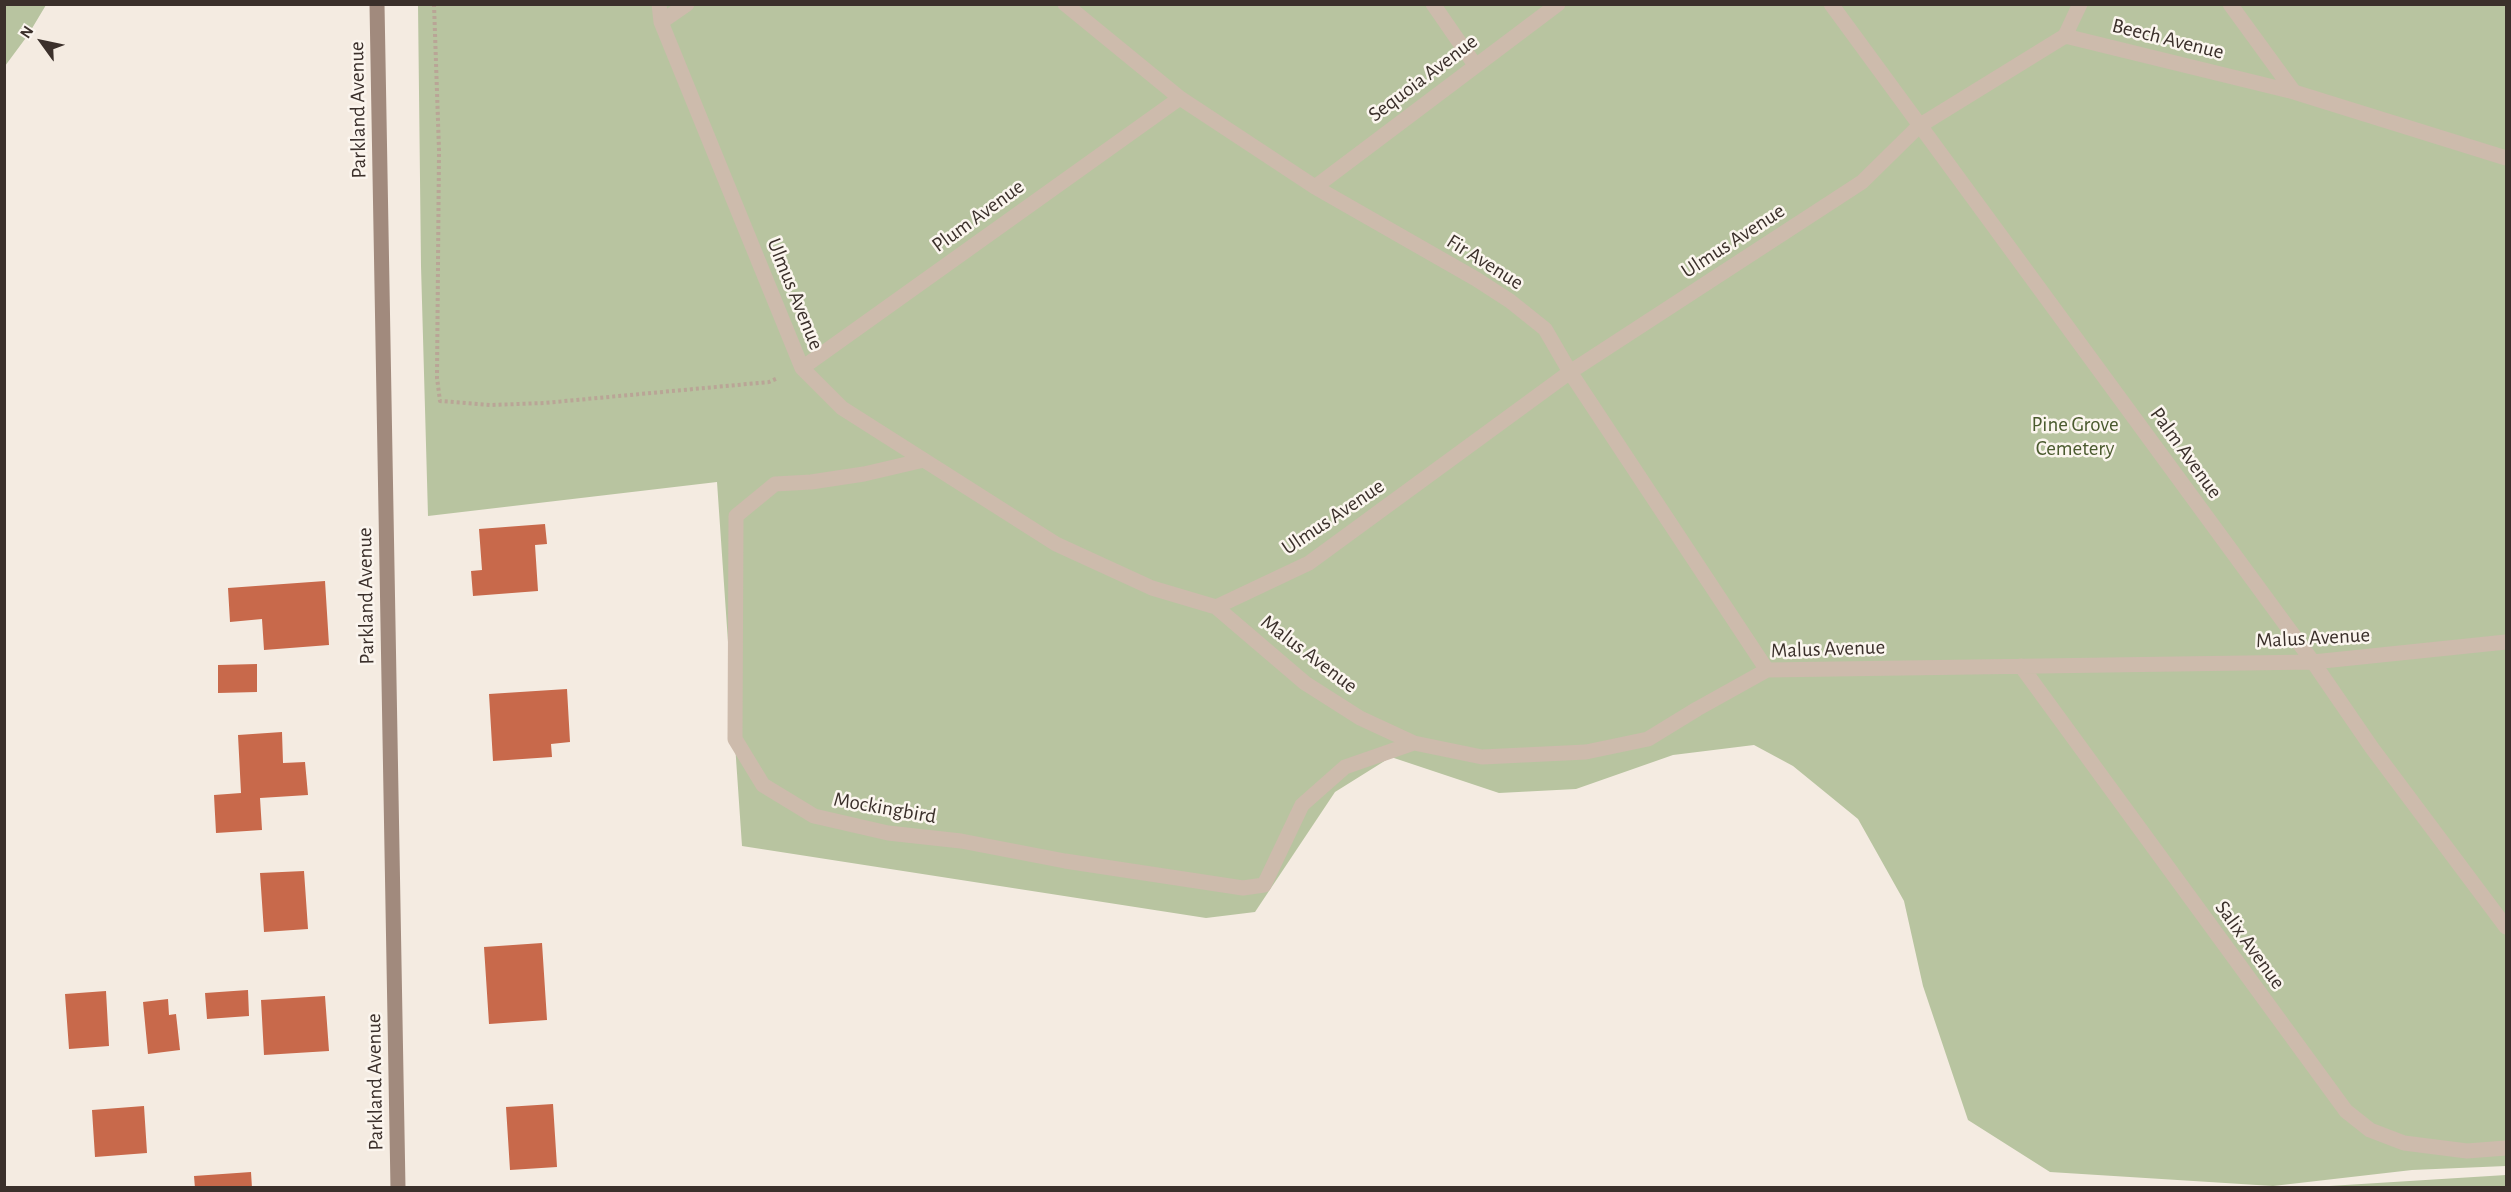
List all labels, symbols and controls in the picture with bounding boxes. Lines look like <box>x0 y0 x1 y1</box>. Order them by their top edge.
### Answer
north arrow <box>12 12 72 72</box>
street label: Beech Avenue <box>2110 13 2226 65</box>
text: N <box>17 23 37 41</box>
street label: Sequoia Avenue <box>1363 29 1483 127</box>
street label: Parkland Avenue <box>344 41 372 179</box>
street label: Plum Avenue <box>927 174 1029 258</box>
street label: Ulmus Avenue <box>1677 198 1789 284</box>
street label: Fir Avenue <box>1442 229 1528 295</box>
street label: Ulmus Avenue <box>761 234 829 354</box>
street label: Palm Avenue <box>2144 402 2228 504</box>
park label: Pine Grove Cemetery <box>2031 412 2119 462</box>
street label: Ulmus Avenue <box>1277 473 1389 561</box>
street label: Parkland Avenue <box>352 527 380 665</box>
street label: Malus Avenue <box>1256 610 1362 698</box>
street label: Malus Avenue <box>2255 622 2371 654</box>
street label: Malus Avenue <box>1770 634 1886 664</box>
street label: Mockingbird <box>832 787 938 829</box>
street label: Salix Avenue <box>2209 896 2291 994</box>
street label: Parkland Avenue <box>361 1013 389 1151</box>

